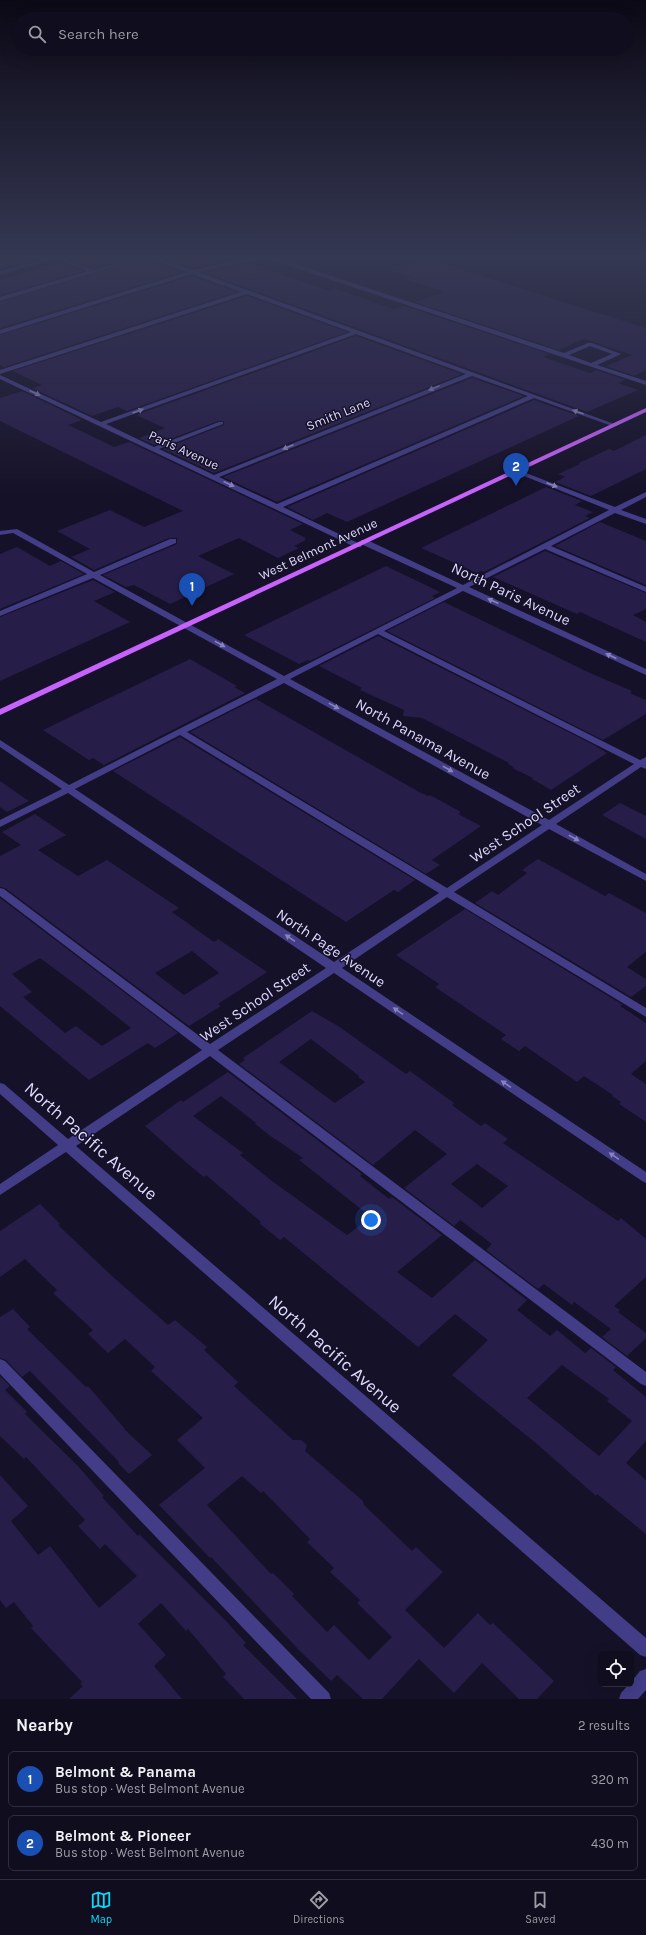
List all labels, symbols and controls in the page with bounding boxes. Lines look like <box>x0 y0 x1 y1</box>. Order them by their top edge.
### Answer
search box <box>12 12 634 56</box>
icon: search <box>26 23 48 45</box>
text: Search here <box>58 25 139 43</box>
one-way arrow <box>428 386 440 392</box>
one-way arrow <box>30 390 41 396</box>
street label: Smith Lane <box>304 394 372 434</box>
one-way arrow <box>132 408 144 414</box>
one-way arrow <box>571 409 583 415</box>
street label: Paris Avenue <box>147 427 222 473</box>
one-way arrow <box>281 445 293 451</box>
pin: 2 <box>503 453 529 486</box>
one-way arrow <box>223 481 235 487</box>
one-way arrow <box>547 482 558 488</box>
street label: West Belmont Avenue <box>256 515 380 583</box>
street label: North Paris Avenue <box>449 558 573 630</box>
pin: 1 <box>179 573 205 606</box>
one-way arrow <box>486 598 498 604</box>
one-way arrow <box>214 640 226 647</box>
one-way arrow <box>605 653 616 659</box>
street label: North Panama Avenue <box>353 694 493 784</box>
one-way arrow <box>328 703 340 710</box>
one-way arrow <box>442 765 454 772</box>
street label: West School Street <box>467 779 584 867</box>
one-way arrow <box>568 835 580 842</box>
street label: North Page Avenue <box>273 905 389 991</box>
one-way arrow <box>285 934 295 942</box>
street label: West School Street <box>197 958 314 1046</box>
one-way arrow <box>393 1007 403 1015</box>
street label: North Pacific Avenue <box>20 1077 162 1205</box>
one-way arrow <box>501 1080 511 1088</box>
one-way arrow <box>608 1152 619 1160</box>
your location <box>361 1210 381 1230</box>
street label: North Pacific Avenue <box>264 1290 406 1418</box>
map controls <box>598 1651 634 1687</box>
button: locate <box>598 1651 634 1687</box>
text: Nearby <box>16 1715 73 1735</box>
text: 2 results <box>578 1718 630 1733</box>
text: Belmont & Panama <box>55 1763 196 1781</box>
text: 1 <box>28 1772 32 1787</box>
text: 320 m <box>591 1772 629 1787</box>
text: Bus stop · West Belmont Avenue <box>55 1781 245 1796</box>
text: Belmont & Pioneer <box>55 1827 191 1845</box>
text: 2 <box>26 1836 34 1851</box>
text: 430 m <box>591 1836 629 1851</box>
text: Bus stop · West Belmont Avenue <box>55 1845 245 1860</box>
tab: Map <box>90 1889 112 1926</box>
tab: Directions <box>293 1889 345 1926</box>
tab: Saved <box>525 1889 556 1926</box>

